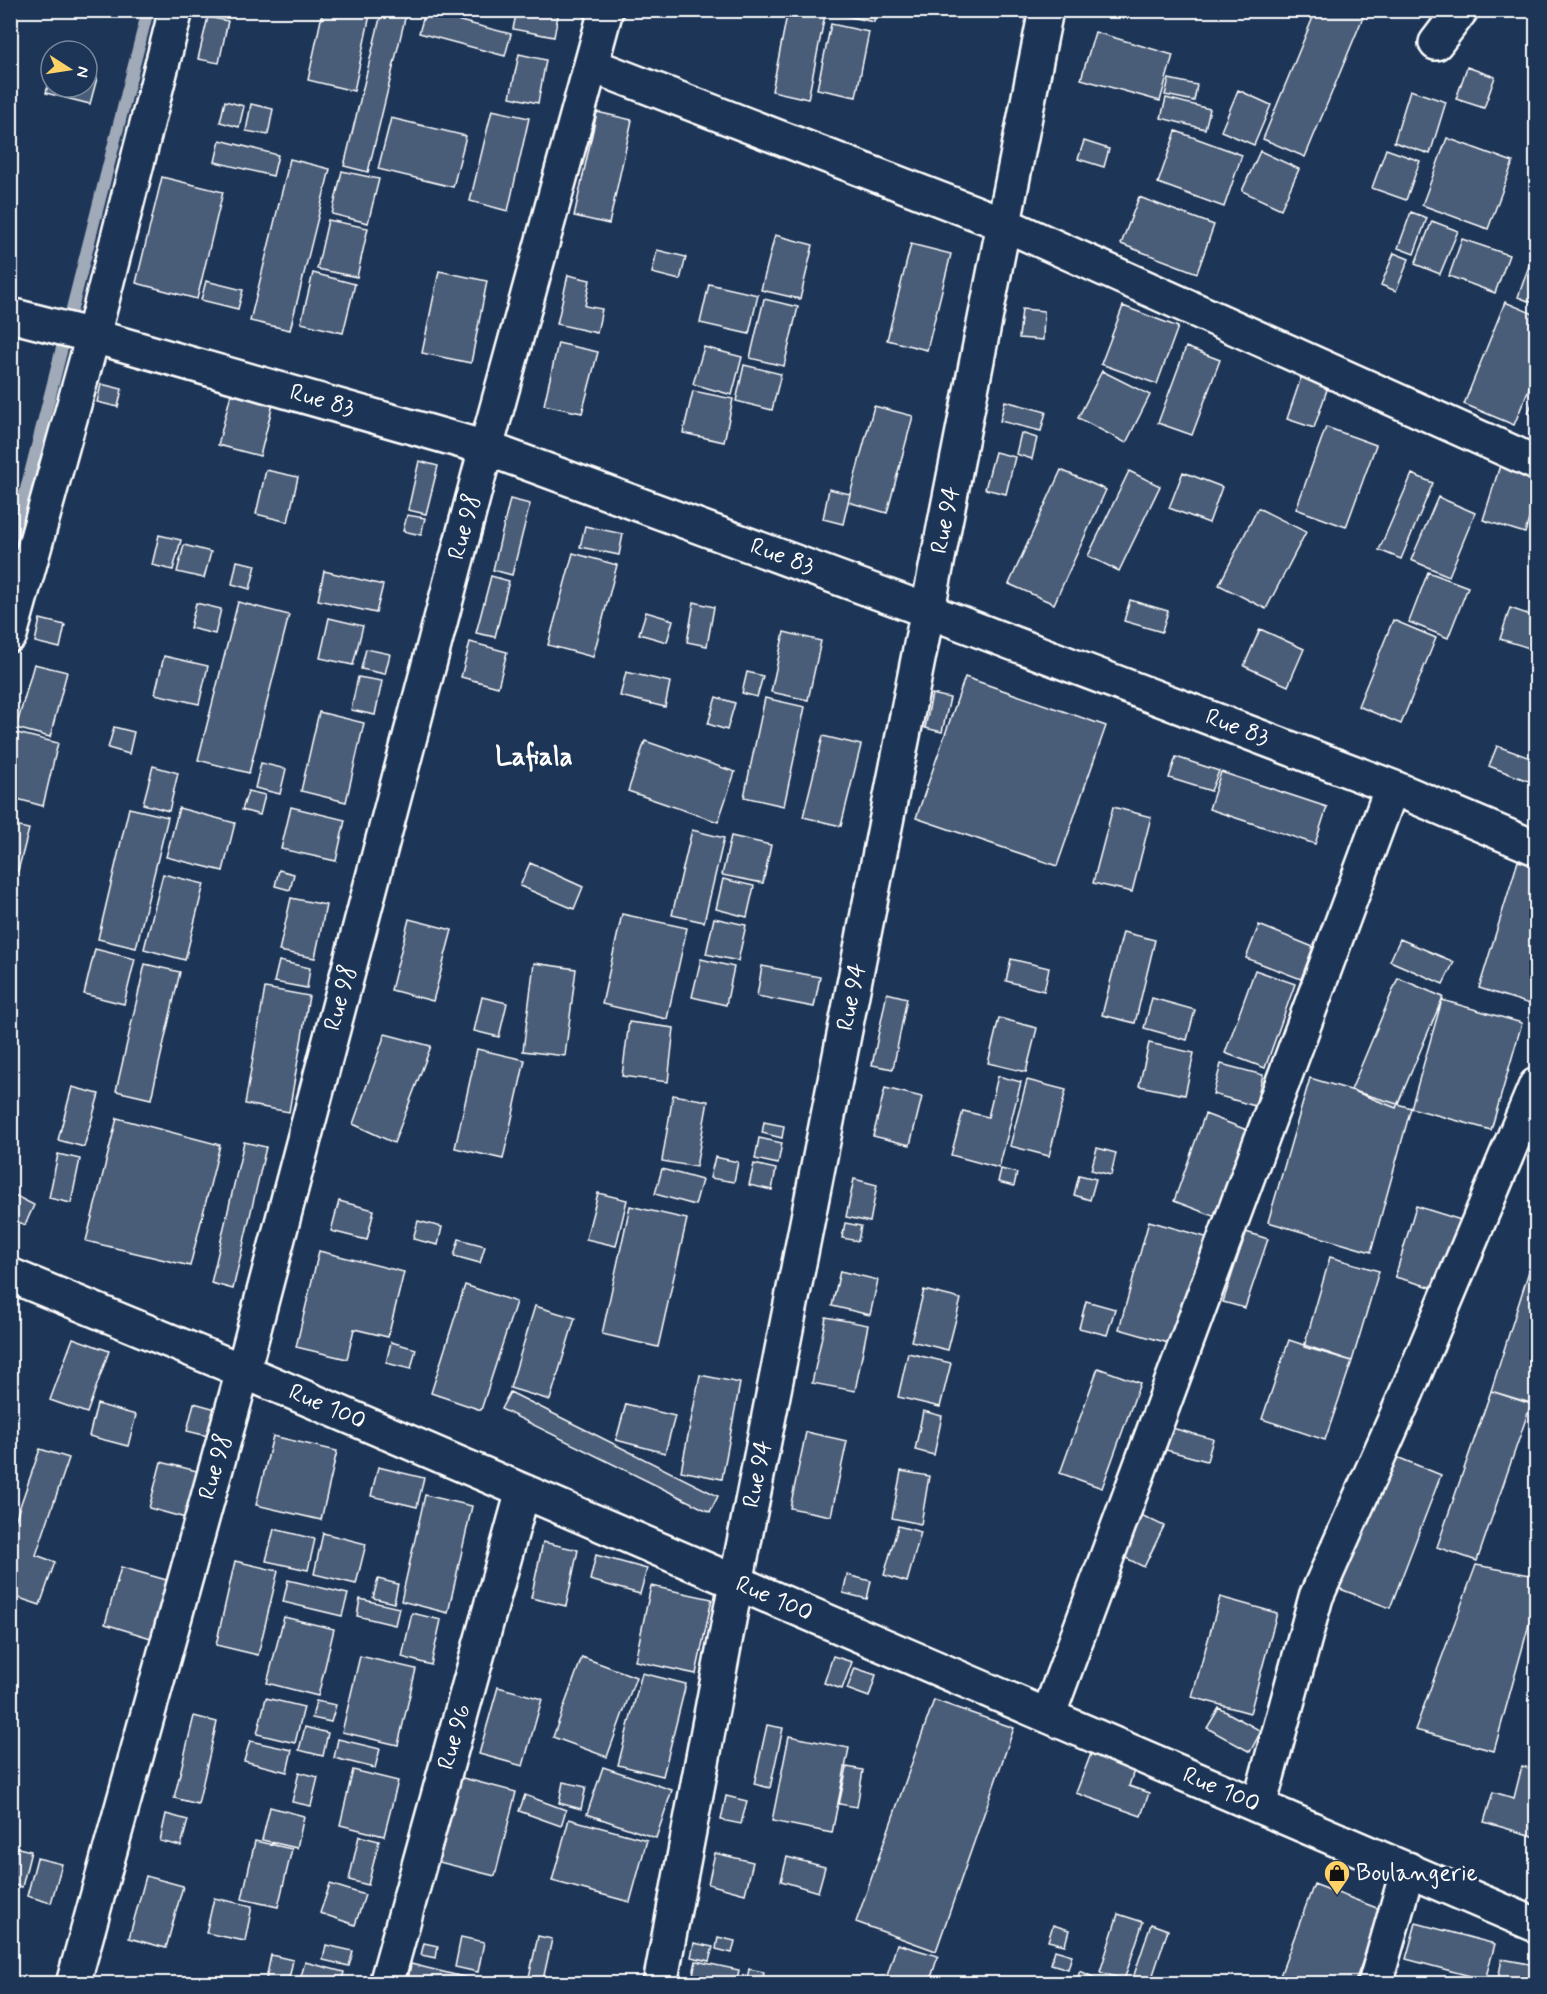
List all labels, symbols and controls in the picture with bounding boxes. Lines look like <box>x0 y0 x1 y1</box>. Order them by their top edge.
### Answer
north arrow <box>39 39 99 99</box>
text: N <box>71 64 94 79</box>
street label: Rue 83 <box>286 377 358 425</box>
street label: Rue 94 <box>924 483 968 557</box>
street label: Rue 98 <box>441 491 489 563</box>
street label: Rue 83 <box>746 531 818 583</box>
street label: Rue 83 <box>1201 702 1273 754</box>
district label: Lafiala <box>495 740 573 775</box>
street label: Rue 94 <box>830 960 874 1034</box>
street label: Rue 98 <box>317 962 365 1034</box>
street label: Rue 100 <box>284 1377 370 1437</box>
street label: Rue 98 <box>192 1430 240 1504</box>
street label: Rue 94 <box>736 1437 780 1511</box>
street label: Rue 100 <box>731 1569 817 1629</box>
street label: Rue 96 <box>431 1700 479 1774</box>
street label: Rue 100 <box>1178 1760 1264 1820</box>
shop icon: Boulangerie <box>1322 1858 1352 1896</box>
place label: Boulangerie <box>1356 1858 1478 1889</box>

